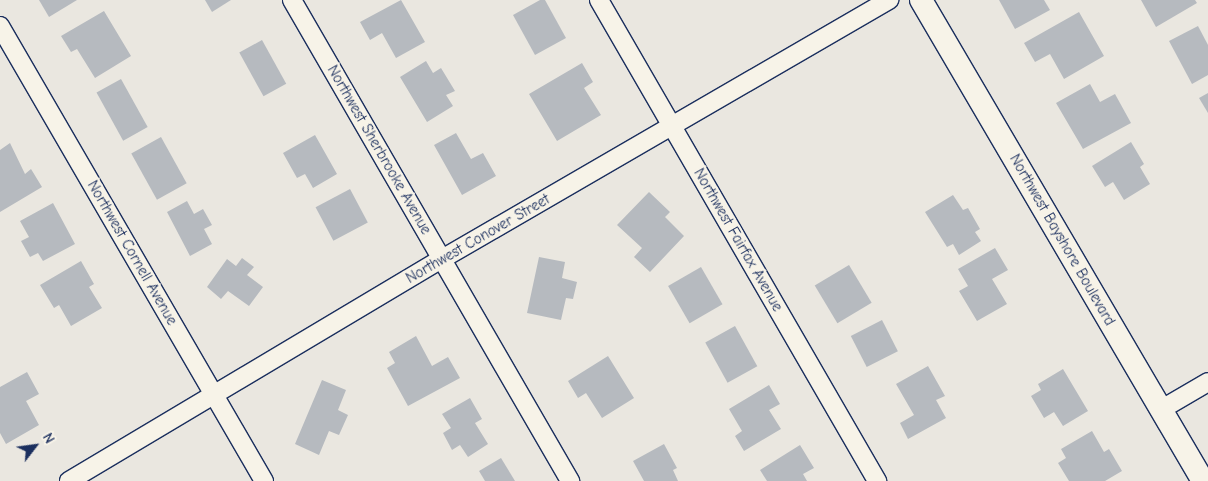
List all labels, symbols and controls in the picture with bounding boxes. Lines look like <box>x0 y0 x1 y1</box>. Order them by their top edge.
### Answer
street label: Northwest Sherbrooke Avenue <box>323 62 435 238</box>
street label: Northwest Bayshore Boulevard <box>1005 151 1119 329</box>
street label: Northwest Fairfax Avenue <box>690 165 786 315</box>
street label: Northwest Cornell Avenue <box>83 177 181 329</box>
street label: Northwest Conover Street <box>403 190 553 288</box>
north arrow <box>10 421 60 471</box>
text: N <box>39 430 58 446</box>

